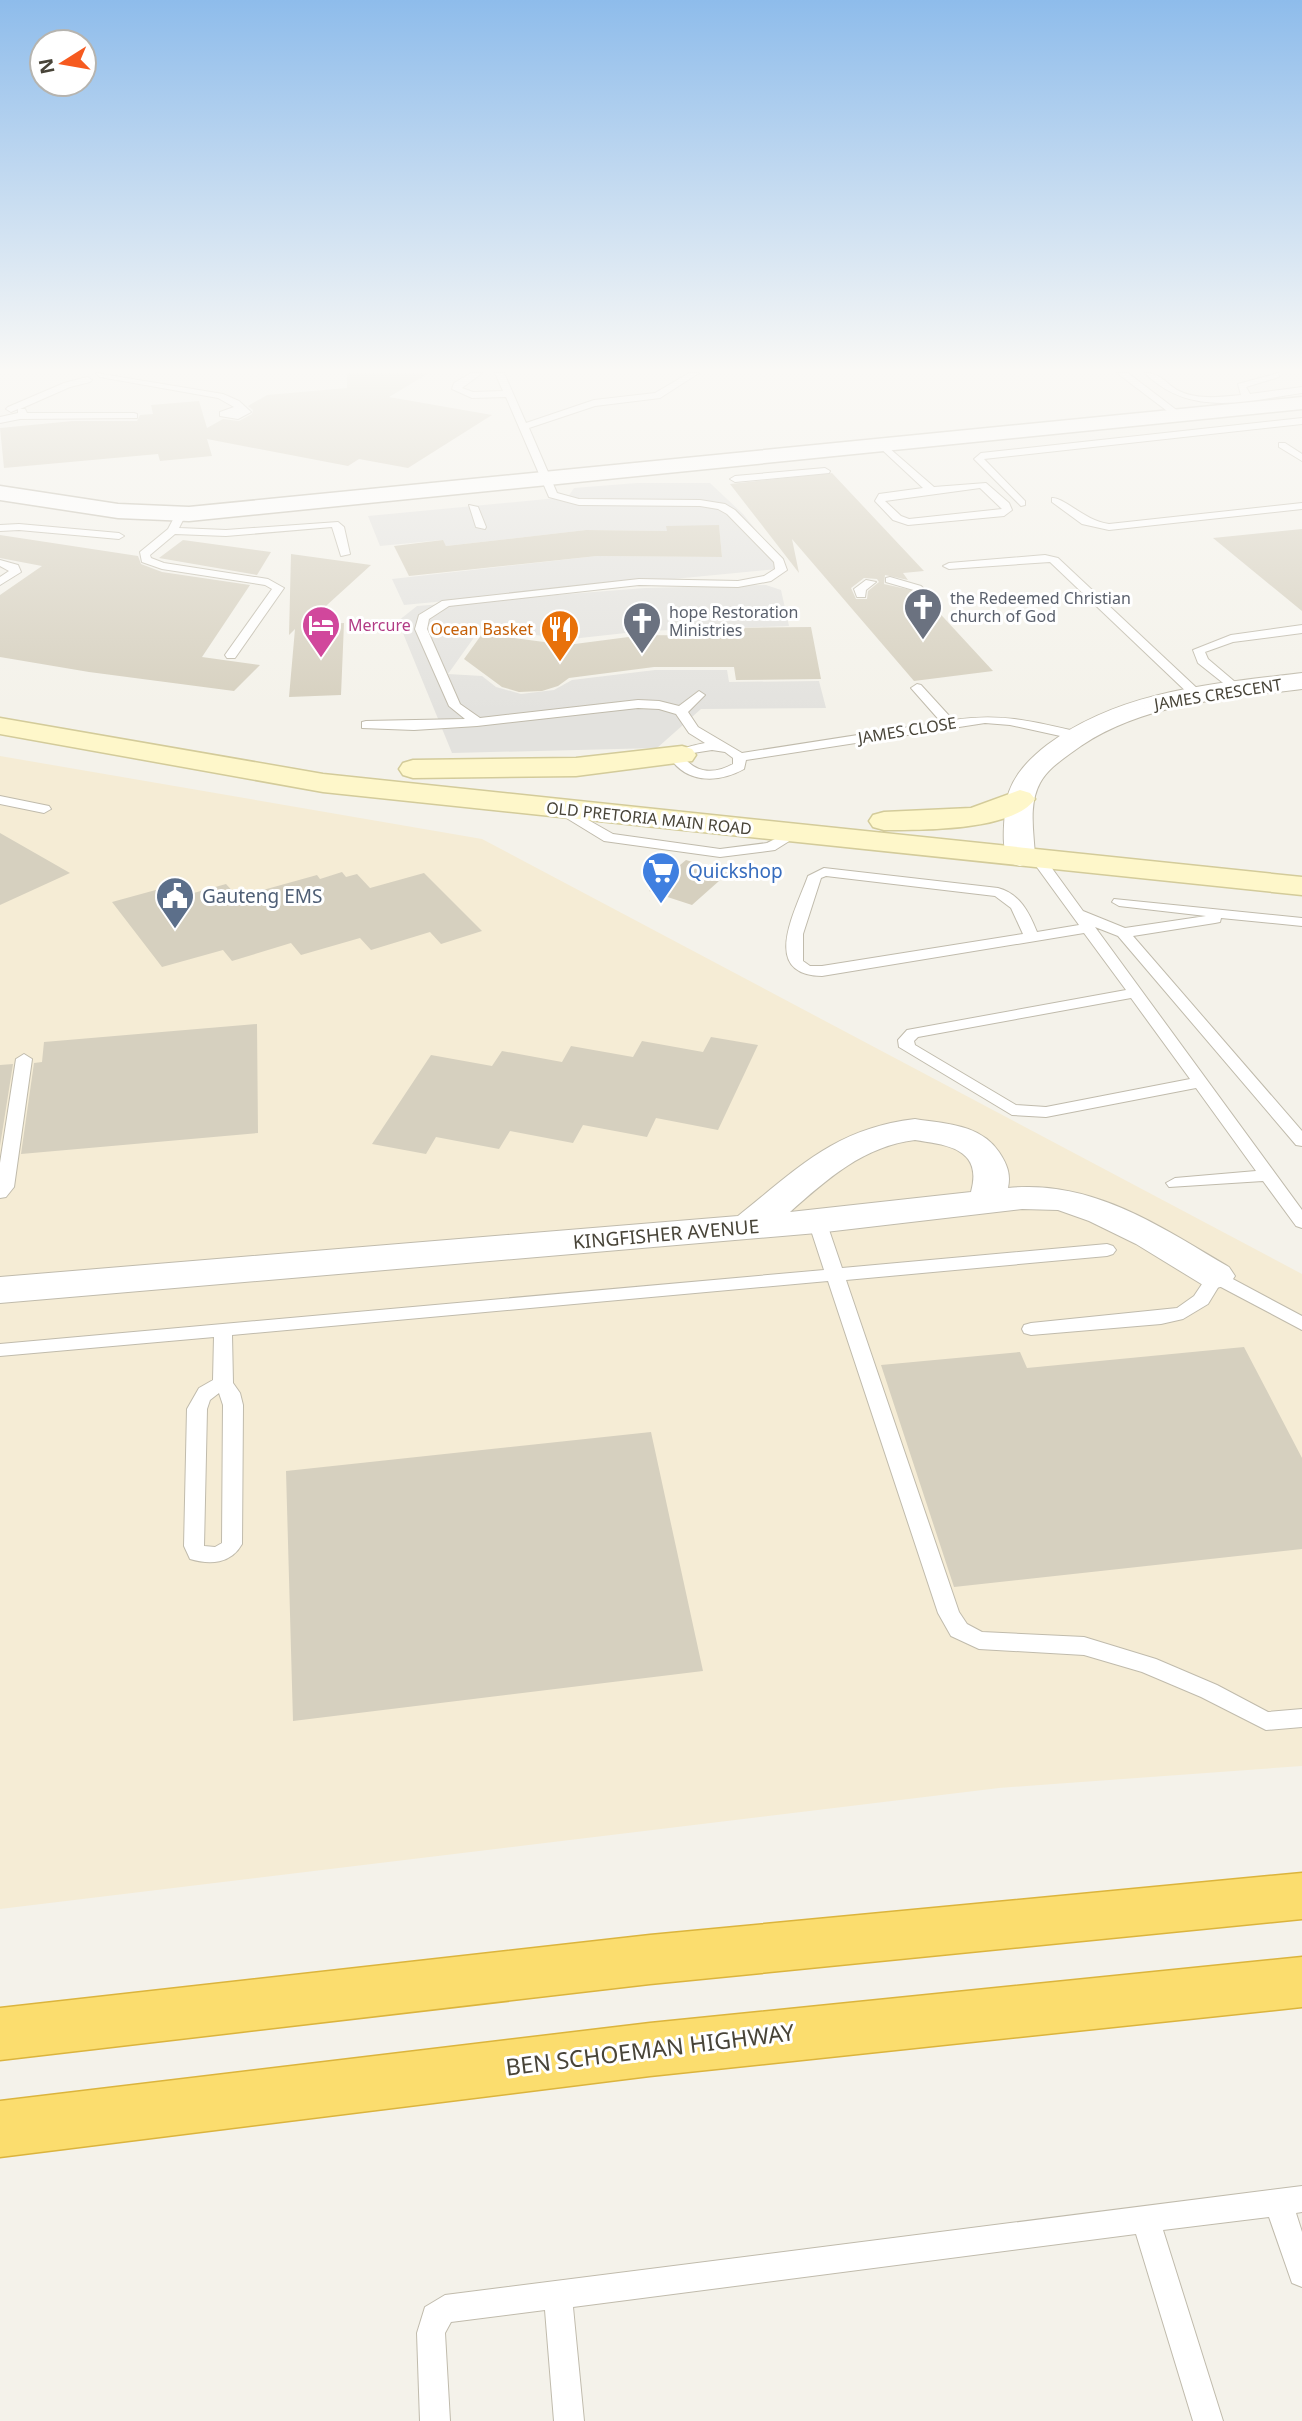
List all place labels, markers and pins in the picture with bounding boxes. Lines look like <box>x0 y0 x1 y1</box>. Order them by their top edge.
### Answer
church icon: the Redeemed Christian church of God <box>902 586 944 641</box>
place label: the Redeemed Christian church of God <box>950 587 1131 627</box>
church icon: hope Restoration Ministries <box>621 600 663 655</box>
place label: hope Restoration Ministries <box>669 601 798 641</box>
hotel icon: Mercure <box>300 604 342 659</box>
restaurant icon: Ocean Basket <box>539 608 581 663</box>
place label: Mercure <box>348 614 411 636</box>
place label: Ocean Basket <box>430 618 533 640</box>
supermarket icon: Quickshop <box>640 850 682 905</box>
place label: Quickshop <box>688 858 783 884</box>
public building icon: Gauteng EMS <box>154 875 196 930</box>
place label: Gauteng EMS <box>202 883 322 909</box>

